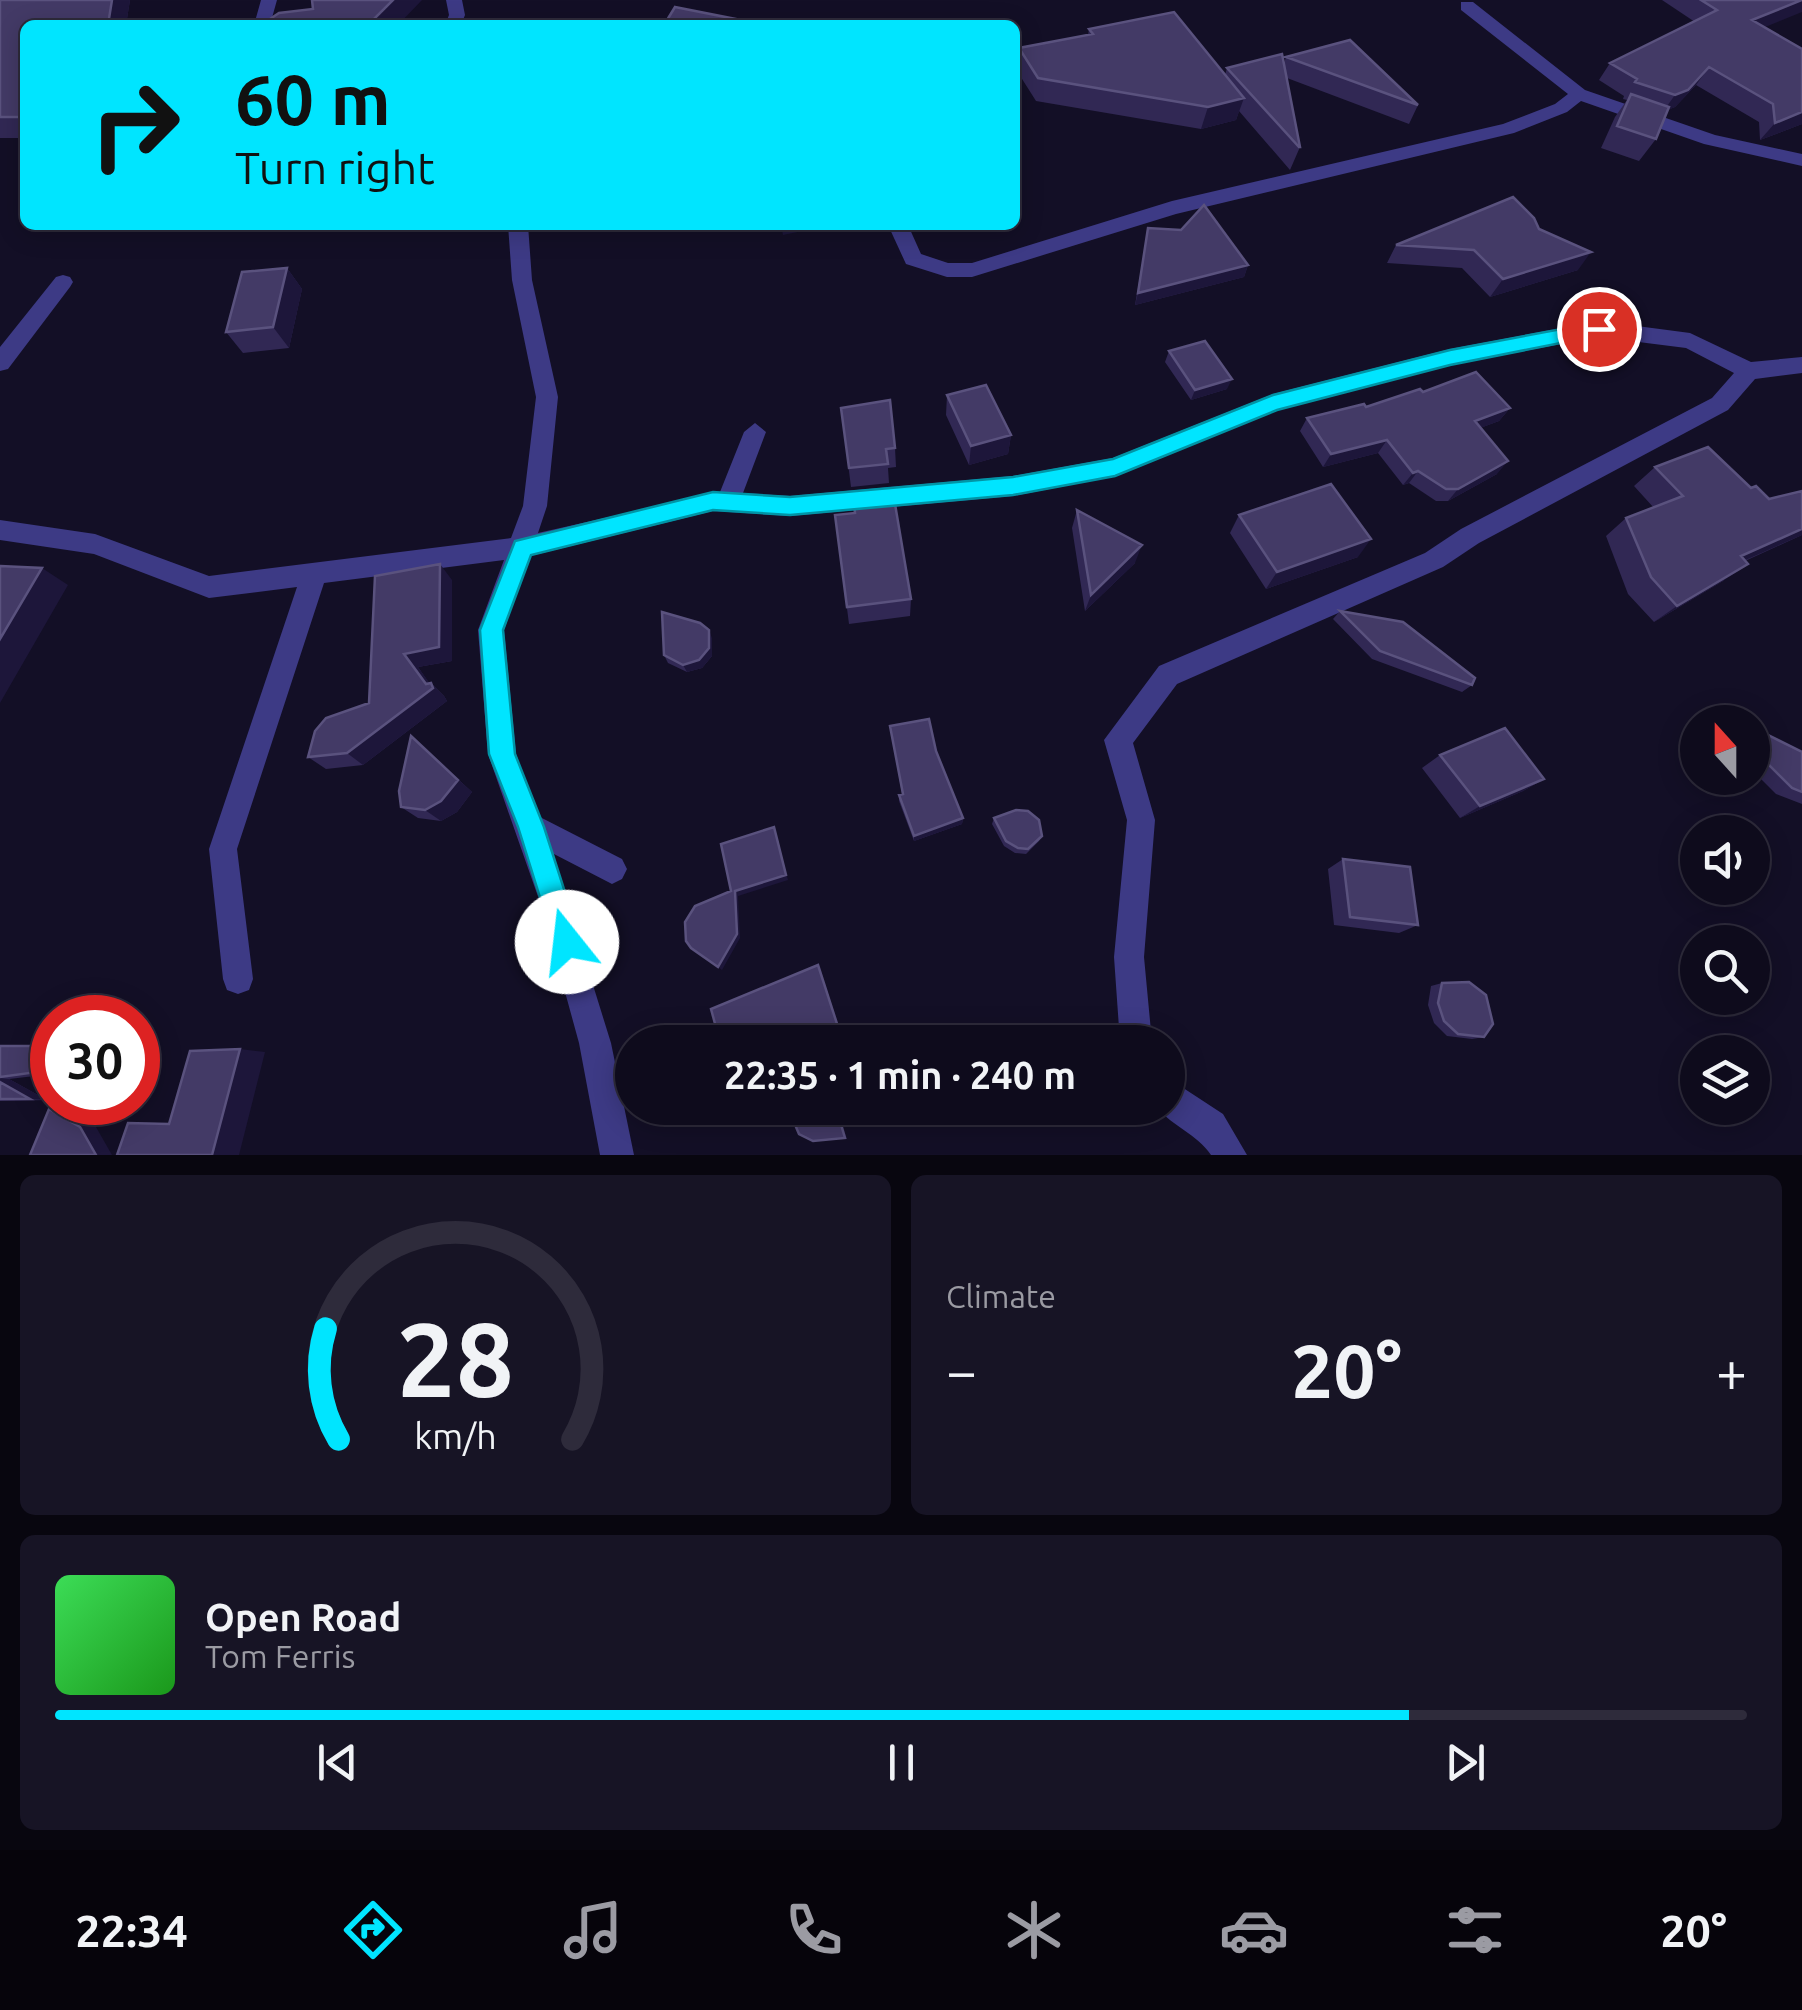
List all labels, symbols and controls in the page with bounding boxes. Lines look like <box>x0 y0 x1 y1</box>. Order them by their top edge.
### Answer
icon: right <box>70 60 200 190</box>
text: 60 m <box>235 60 391 138</box>
text: Turn right <box>235 142 435 193</box>
pin <box>1557 287 1642 372</box>
icon: arrive <box>1572 302 1627 357</box>
north arrow <box>1680 705 1770 795</box>
map controls <box>1680 705 1770 1125</box>
button: sound <box>1680 815 1770 905</box>
position arrow <box>515 890 619 994</box>
button: search <box>1680 925 1770 1015</box>
speed limit sign: 30 <box>30 995 160 1125</box>
button: layers <box>1680 1035 1770 1125</box>
text: 22:35 · 1 min · 240 m <box>724 1054 1076 1096</box>
text: Climate <box>946 1278 1056 1314</box>
text: 28 <box>397 1300 514 1417</box>
text: 20° <box>1291 1328 1402 1412</box>
text: − <box>946 1340 977 1401</box>
text: + <box>1716 1340 1747 1401</box>
text: km/h <box>414 1416 497 1456</box>
text: Open Road <box>205 1596 401 1638</box>
text: Tom Ferris <box>205 1638 355 1674</box>
icon: previous <box>310 1735 365 1790</box>
icon: pause <box>874 1735 929 1790</box>
icon: next <box>1438 1735 1493 1790</box>
icon: directions <box>338 1895 408 1965</box>
icon: music <box>558 1895 628 1965</box>
icon: phone <box>779 1895 849 1965</box>
icon: climate <box>999 1895 1069 1965</box>
icon: car <box>1219 1895 1289 1965</box>
icon: filters <box>1440 1895 1510 1965</box>
text: 22:34 <box>75 1905 188 1956</box>
text: 20° <box>1660 1905 1727 1956</box>

